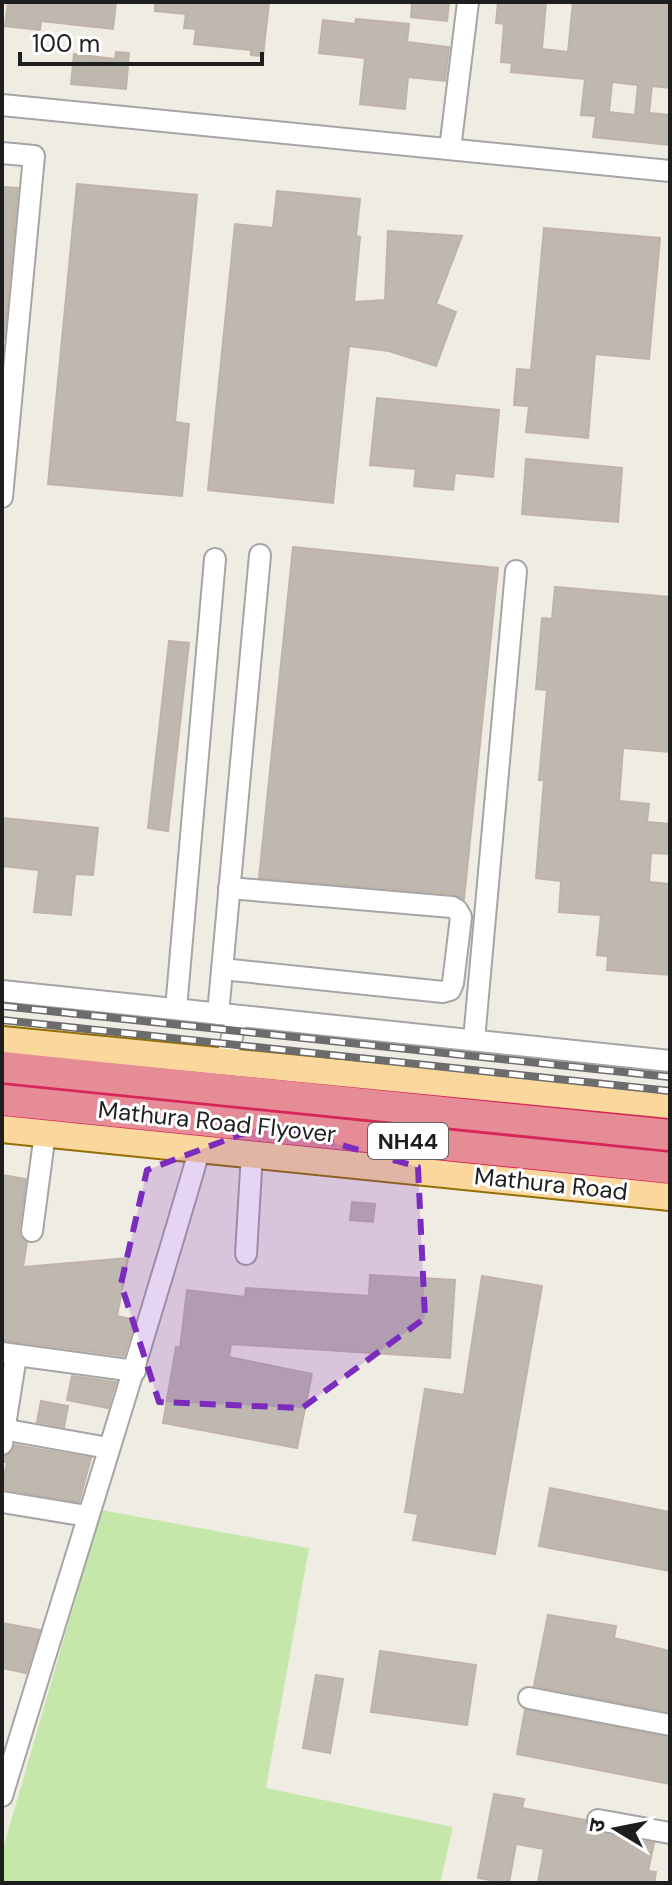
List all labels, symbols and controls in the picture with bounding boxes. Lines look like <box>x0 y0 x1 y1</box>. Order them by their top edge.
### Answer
scale bar <box>20 16 262 66</box>
text: 100 m <box>32 28 100 59</box>
street label: Mathura Road Flyover <box>97 1094 338 1149</box>
road number: NH44 <box>368 1123 448 1159</box>
street label: Mathura Road <box>473 1160 629 1207</box>
north arrow <box>576 1789 656 1869</box>
text: उ <box>581 1816 612 1834</box>

